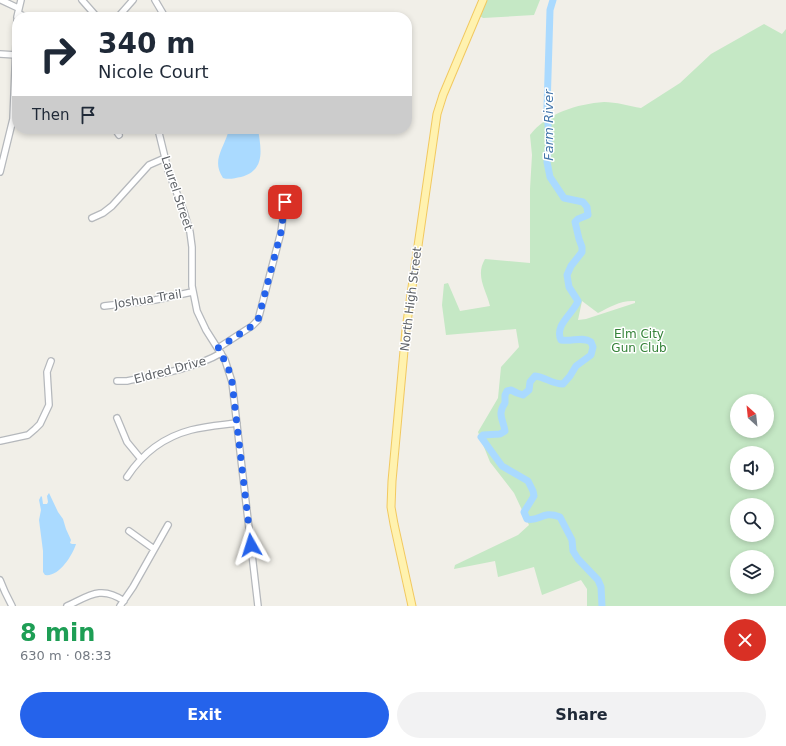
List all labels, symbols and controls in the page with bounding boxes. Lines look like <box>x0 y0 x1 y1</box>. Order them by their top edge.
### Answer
text: 340 m <box>98 27 195 60</box>
icon: right <box>32 28 84 80</box>
text: Nicole Court <box>98 61 209 82</box>
water label: Farm River <box>541 88 556 161</box>
icon: arrive <box>77 104 99 126</box>
text: Then <box>32 106 69 124</box>
street label: Laurel Street <box>158 154 196 232</box>
pin <box>268 185 302 219</box>
icon: arrive <box>274 191 296 213</box>
street label: North High Street <box>398 246 424 352</box>
street label: Joshua Trail <box>112 287 183 311</box>
park label: Elm City Gun Club <box>611 327 667 355</box>
street label: Eldred Drive <box>132 354 208 386</box>
north arrow <box>730 394 774 438</box>
map controls <box>730 394 774 594</box>
button: sound <box>730 446 774 490</box>
button: search <box>730 498 774 542</box>
position arrow <box>230 524 272 566</box>
button: layers <box>730 550 774 594</box>
text: 8 min <box>20 619 95 647</box>
button: close <box>724 619 766 661</box>
text: 630 m · 08:33 <box>20 648 111 663</box>
button: Exit <box>20 692 389 738</box>
button: Share <box>397 692 766 738</box>

